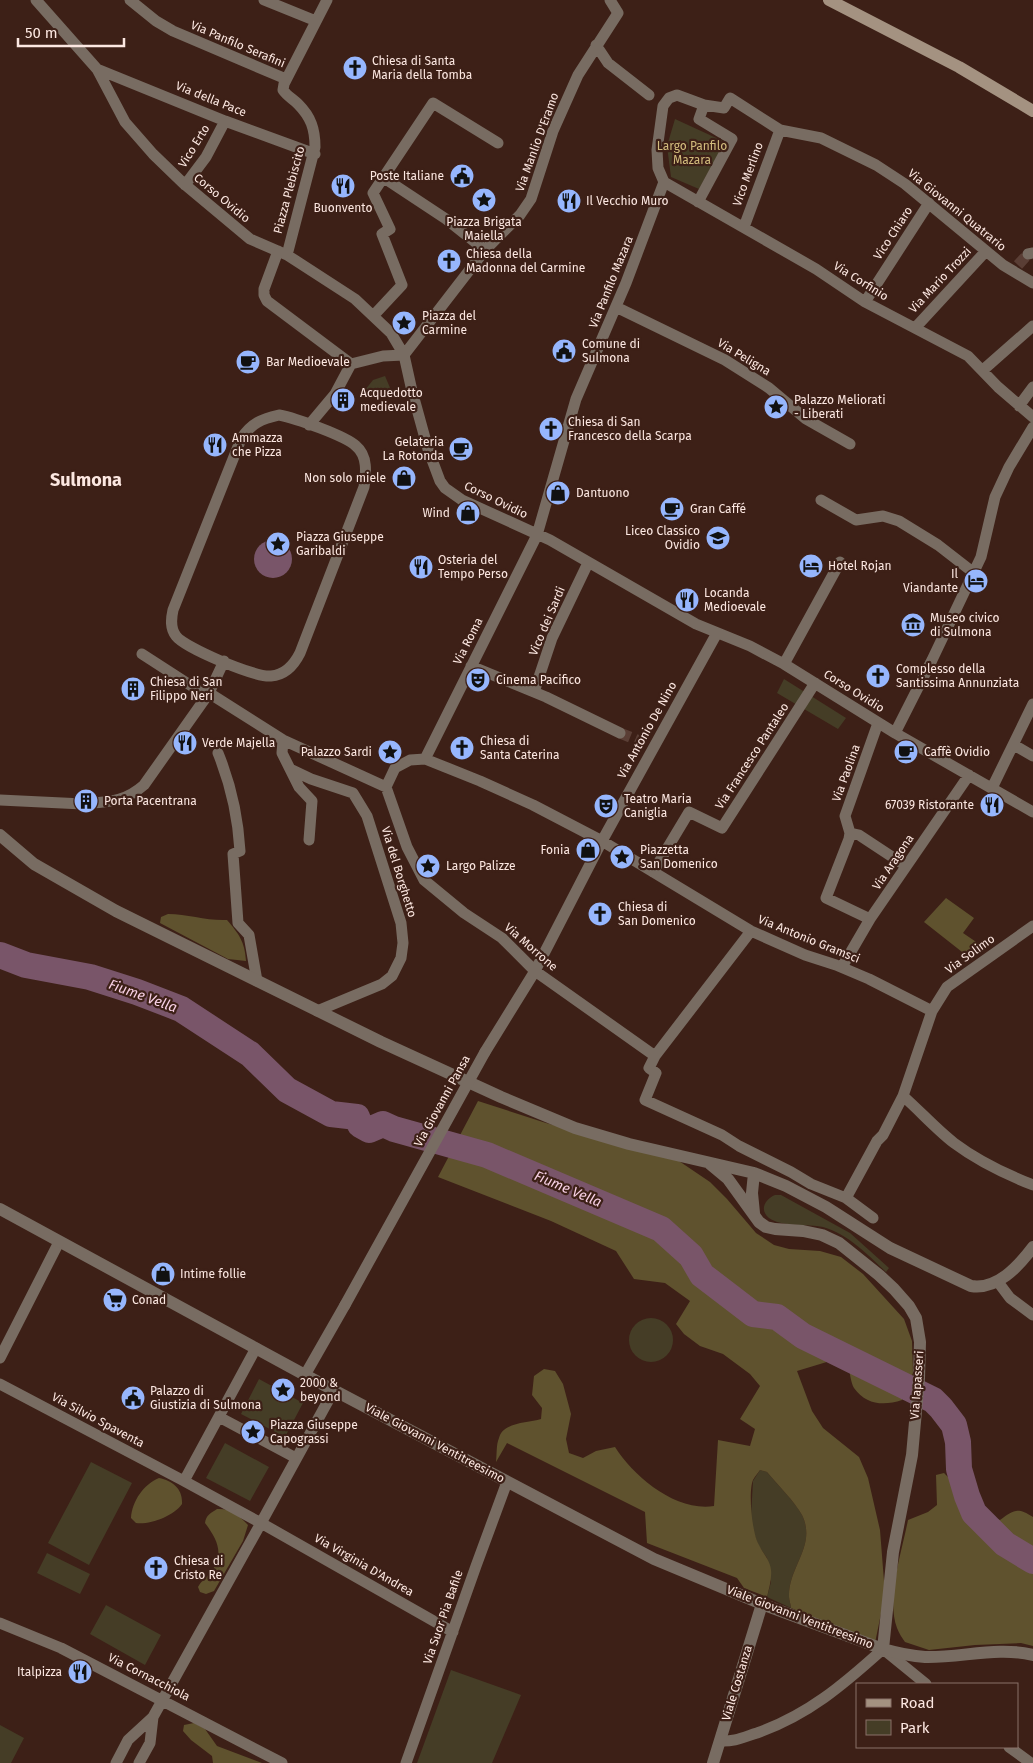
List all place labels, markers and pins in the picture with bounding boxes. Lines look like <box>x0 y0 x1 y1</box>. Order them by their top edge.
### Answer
place label: Chiesa di Santa Maria della Tomba <box>372 54 472 82</box>
church icon: Chiesa di Santa Maria della Tomba <box>342 55 368 81</box>
public building icon: Poste Italiane <box>449 163 475 189</box>
place label: Poste Italiane <box>370 169 444 183</box>
restaurant icon: Buonvento <box>330 173 356 199</box>
place icon: Piazza Brigata Maiella <box>471 187 497 213</box>
restaurant icon: Il Vecchio Muro <box>556 188 582 214</box>
place label: Il Vecchio Muro <box>586 194 669 208</box>
place label: Buonvento <box>314 201 372 215</box>
place label: Piazza Brigata Maiella <box>446 215 522 243</box>
place label: Chiesa della Madonna del Carmine <box>466 247 585 275</box>
church icon: Chiesa della Madonna del Carmine <box>436 248 462 274</box>
place label: Piazza del Carmine <box>422 309 477 337</box>
place icon: Piazza del Carmine <box>391 310 417 336</box>
place label: Comune di Sulmona <box>582 337 640 365</box>
public building icon: Comune di Sulmona <box>551 338 577 364</box>
cafe icon: Bar Medioevale <box>235 349 261 375</box>
place label: Bar Medioevale <box>266 355 350 369</box>
place label: Acquedotto medievale <box>360 386 423 414</box>
building icon: Acquedotto medievale <box>330 387 356 413</box>
place label: Palazzo Meliorati - Liberati <box>794 393 886 421</box>
place icon: Palazzo Meliorati - Liberati <box>763 394 789 420</box>
place label: Chiesa di San Francesco della Scarpa <box>568 415 692 443</box>
church icon: Chiesa di San Francesco della Scarpa <box>538 416 564 442</box>
place label: Ammazza che Pizza <box>232 431 283 459</box>
restaurant icon: Ammazza che Pizza <box>202 432 228 458</box>
place label: Gelateria La Rotonda <box>382 435 444 463</box>
cafe icon: Gelateria La Rotonda <box>448 436 474 462</box>
shop icon: Non solo miele <box>391 465 417 491</box>
place label: Non solo miele <box>304 471 386 485</box>
shop icon: Dantuono <box>545 480 571 506</box>
place label: Dantuono <box>576 486 630 500</box>
cafe icon: Gran Caffé <box>659 496 685 522</box>
shop icon: Wind <box>455 500 481 526</box>
place label: Gran Caffé <box>690 502 746 516</box>
place label: Wind <box>422 506 450 520</box>
place label: Liceo Classico Ovidio <box>625 524 700 552</box>
school or university icon: Liceo Classico Ovidio <box>705 525 731 551</box>
place label: Piazza Giuseppe Garibaldi <box>296 530 384 558</box>
place icon: Piazza Giuseppe Garibaldi <box>265 531 291 557</box>
place label: Osteria del Tempo Perso <box>438 553 508 581</box>
hotel icon: Hotel Rojan <box>798 553 824 579</box>
restaurant icon: Osteria del Tempo Perso <box>408 554 434 580</box>
place label: Hotel Rojan <box>828 559 892 573</box>
place label: Il Viandante <box>903 567 958 595</box>
hotel icon: Il Viandante <box>963 568 989 594</box>
place label: Locanda Medioevale <box>704 586 766 614</box>
restaurant icon: Locanda Medioevale <box>674 587 700 613</box>
place label: Museo civico di Sulmona <box>930 611 1000 639</box>
museum icon: Museo civico di Sulmona <box>900 612 926 638</box>
place label: Complesso della Santissima Annunziata <box>896 662 1019 690</box>
church icon: Complesso della Santissima Annunziata <box>865 663 891 689</box>
theatre icon: Cinema Pacifico <box>465 667 491 693</box>
place label: Cinema Pacifico <box>496 673 581 687</box>
place label: Chiesa di San Filippo Neri <box>150 675 223 703</box>
building icon: Chiesa di San Filippo Neri <box>120 676 146 702</box>
restaurant icon: Verde Majella <box>172 730 198 756</box>
place label: Chiesa di Santa Caterina <box>480 734 559 762</box>
church icon: Chiesa di Santa Caterina <box>449 735 475 761</box>
place label: Verde Majella <box>202 736 275 750</box>
place icon: Palazzo Sardi <box>377 739 403 765</box>
cafe icon: Caffè Ovidio <box>893 739 919 765</box>
place label: Palazzo Sardi <box>301 745 372 759</box>
place label: Caffè Ovidio <box>924 745 990 759</box>
building icon: Porta Pacentrana <box>73 788 99 814</box>
place label: Teatro Maria Caniglia <box>624 792 692 820</box>
restaurant icon: 67039 Ristorante <box>979 792 1005 818</box>
theatre icon: Teatro Maria Caniglia <box>593 793 619 819</box>
place label: Porta Pacentrana <box>104 794 197 808</box>
place label: 67039 Ristorante <box>885 798 974 812</box>
shop icon: Fonia <box>575 837 601 863</box>
place label: Fonia <box>541 843 570 857</box>
place label: Piazzetta San Domenico <box>640 843 718 871</box>
place icon: Piazzetta San Domenico <box>609 844 635 870</box>
place icon: Largo Palizze <box>415 853 441 879</box>
place label: Largo Palizze <box>446 859 516 873</box>
place label: Chiesa di San Domenico <box>618 900 696 928</box>
church icon: Chiesa di San Domenico <box>587 901 613 927</box>
shop icon: Intime follie <box>150 1261 176 1287</box>
place label: Intime follie <box>180 1267 246 1281</box>
supermarket icon: Conad <box>102 1287 128 1313</box>
place label: Conad <box>132 1293 166 1307</box>
place label: 2000 & beyond <box>300 1376 341 1404</box>
place icon: 2000 & beyond <box>270 1377 296 1403</box>
place label: Palazzo di Giustizia di Sulmona <box>150 1384 261 1412</box>
public building icon: Palazzo di Giustizia di Sulmona <box>120 1385 146 1411</box>
place label: Piazza Giuseppe Capograssi <box>270 1418 358 1446</box>
place icon: Piazza Giuseppe Capograssi <box>240 1419 266 1445</box>
place label: Chiesa di Cristo Re <box>174 1554 223 1582</box>
church icon: Chiesa di Cristo Re <box>143 1555 169 1581</box>
restaurant icon: Italpizza <box>67 1659 93 1685</box>
place label: Italpizza <box>17 1665 62 1679</box>

